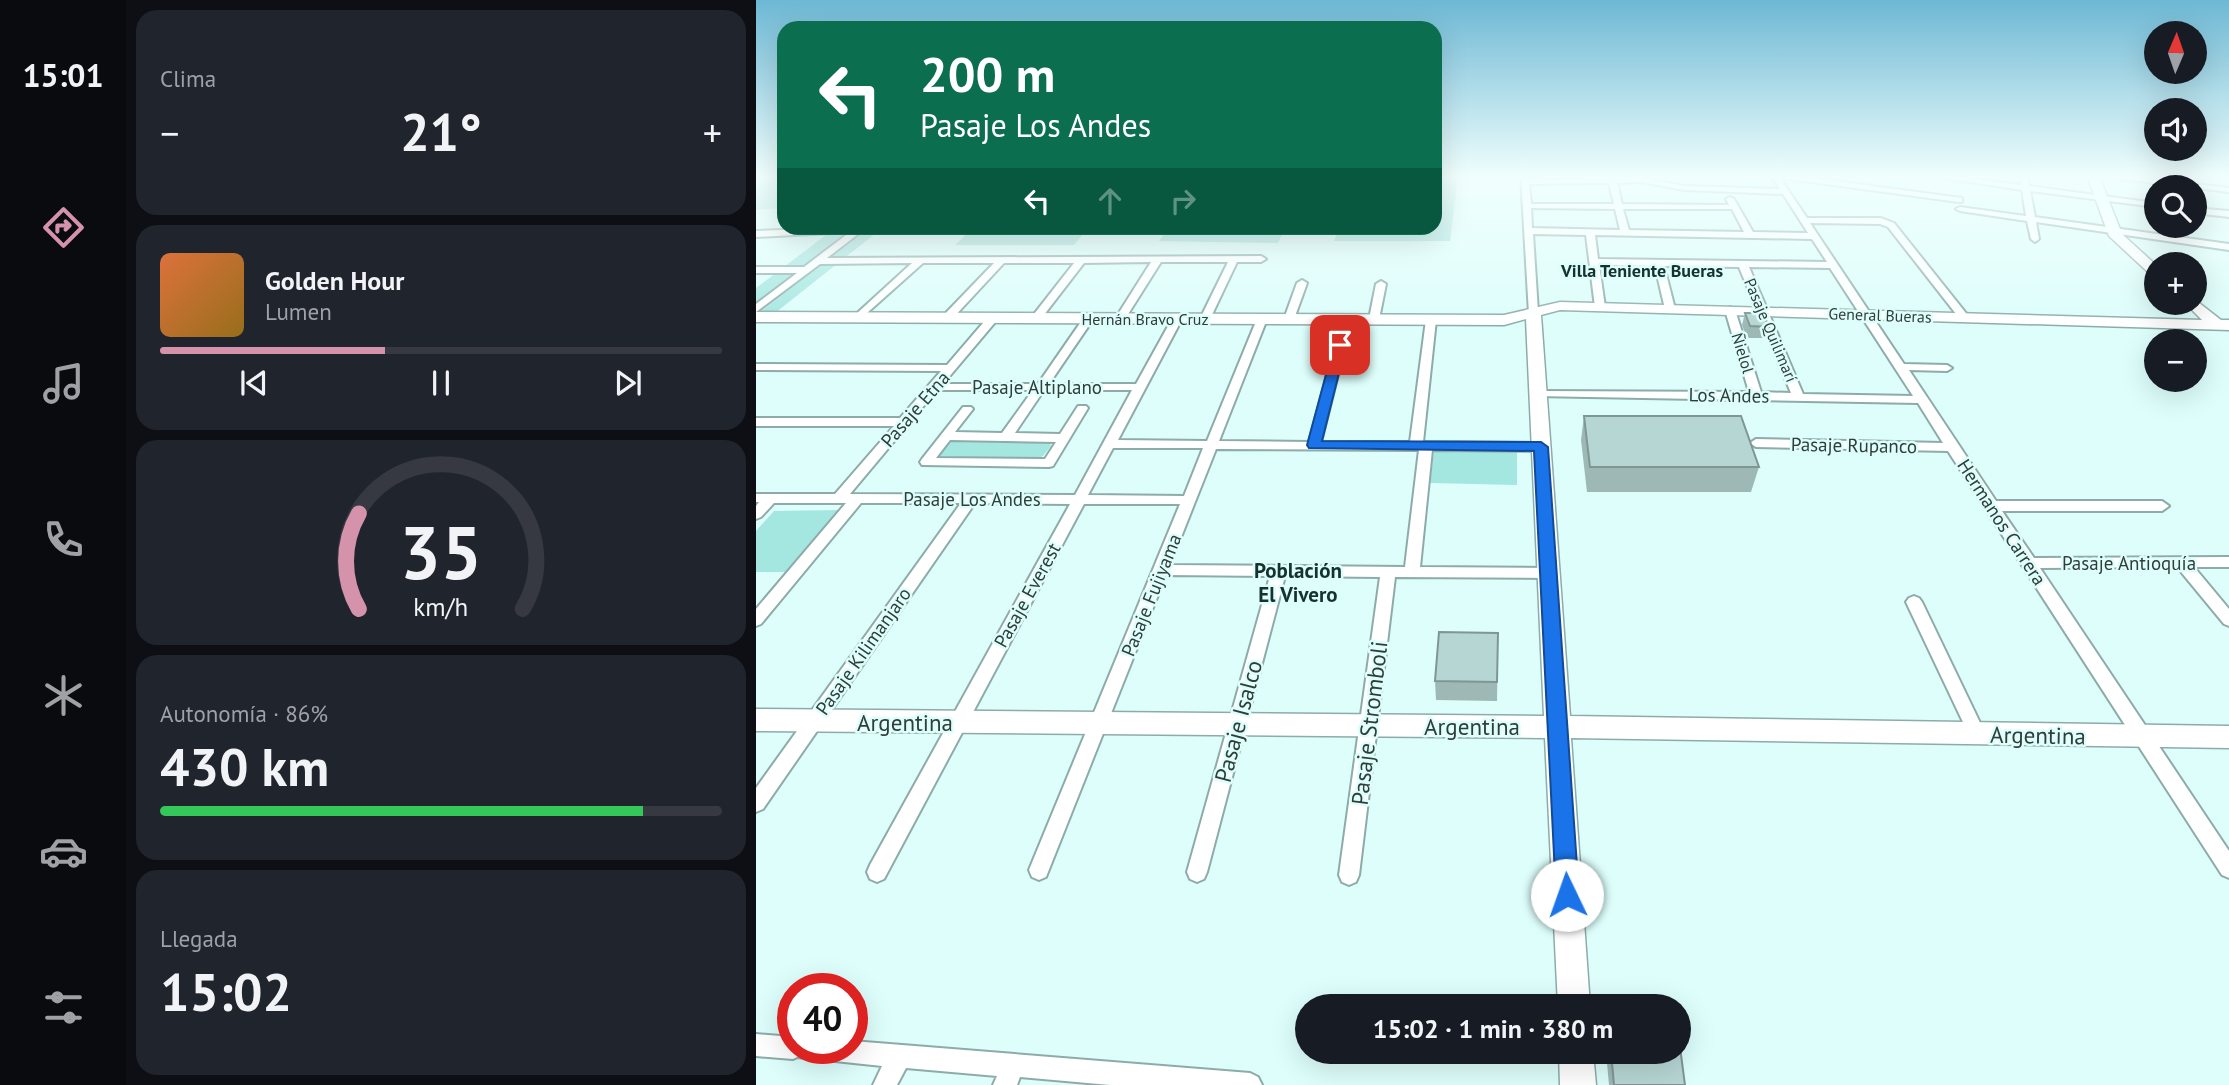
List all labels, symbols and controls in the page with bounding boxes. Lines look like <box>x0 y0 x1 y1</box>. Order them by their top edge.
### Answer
north arrow <box>2144 21 2207 84</box>
map controls <box>2144 21 2207 392</box>
text: 200 m <box>920 42 1055 106</box>
icon: left <box>805 49 896 140</box>
text: 15:01 <box>22 54 104 96</box>
text: Clima <box>160 64 216 93</box>
text: 21° <box>400 98 482 165</box>
button: sound <box>2144 98 2207 161</box>
text: Pasaje Los Andes <box>920 104 1151 146</box>
text: − <box>160 108 179 157</box>
text: + <box>703 108 722 157</box>
button: search <box>2144 175 2207 238</box>
icon: left <box>1018 182 1056 220</box>
icon: ahead <box>1091 182 1129 220</box>
icon: right <box>1164 182 1202 220</box>
icon: directions <box>39 203 88 252</box>
button: + <box>2144 252 2207 315</box>
district label: Villa Teniente Bueras <box>1560 259 1723 282</box>
text: Golden Hour <box>265 264 404 297</box>
street label: Pasaje Quilimarí <box>1740 275 1802 385</box>
text: Lumen <box>265 297 332 326</box>
street label: General Bueras <box>1828 303 1932 327</box>
street label: Hernán Bravo Cruz <box>1081 309 1209 329</box>
pin <box>1310 315 1370 375</box>
icon: arrive <box>1321 326 1359 364</box>
button: − <box>2144 329 2207 392</box>
street label: Ñielol <box>1727 330 1759 376</box>
icon: music <box>39 359 88 408</box>
icon: previous <box>235 364 273 402</box>
icon: pause <box>422 364 460 402</box>
icon: next <box>609 364 647 402</box>
street label: Pasaje Etna <box>875 366 955 452</box>
street label: Pasaje Altiplano <box>972 375 1102 399</box>
street label: Los Andes <box>1688 382 1770 408</box>
street label: Pasaje Rupanco <box>1791 432 1917 458</box>
street label: Hermanos Carrera <box>1952 454 2052 590</box>
street label: Pasaje Los Andes <box>903 487 1041 511</box>
text: 35 <box>400 505 482 599</box>
icon: phone <box>39 515 88 564</box>
street label: Pasaje Fujiyama <box>1116 530 1186 660</box>
street label: Pasaje Everest <box>988 538 1066 652</box>
street label: Pasaje Antioquía <box>2062 551 2196 575</box>
district label: Población El Vivero <box>1254 557 1342 608</box>
street label: Pasaje Kilimanjaro <box>810 583 916 719</box>
text: km/h <box>414 590 468 622</box>
street label: Pasaje Stromboli <box>1345 639 1393 807</box>
street label: Pasaje Isalco <box>1208 657 1268 785</box>
icon: climate <box>39 671 88 720</box>
text: Autonomía · 86% <box>160 699 328 728</box>
street label: Argentina <box>857 708 953 737</box>
street label: Argentina <box>1424 712 1520 741</box>
street label: Argentina <box>1990 720 2086 750</box>
text: 430 km <box>160 733 329 800</box>
icon: car <box>39 827 88 876</box>
position arrow <box>1530 858 1604 932</box>
text: Llegada <box>160 924 238 953</box>
text: 15:02 <box>160 958 292 1025</box>
speed limit sign: 40 <box>777 973 868 1064</box>
icon: filters <box>39 983 88 1032</box>
text: 15:02 · 1 min · 380 m <box>1373 1012 1613 1045</box>

